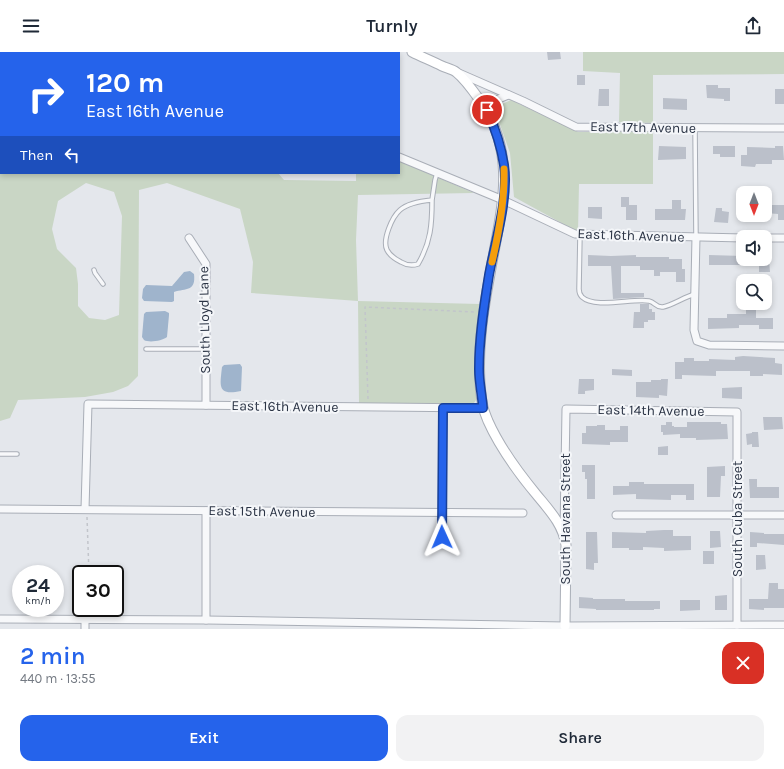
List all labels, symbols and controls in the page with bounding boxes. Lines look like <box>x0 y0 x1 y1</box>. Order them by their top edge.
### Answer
icon: menu <box>20 15 42 37</box>
text: Turnly <box>366 15 418 37</box>
icon: share <box>742 15 764 37</box>
text: 120 m <box>86 66 164 99</box>
icon: right <box>20 68 72 120</box>
pin <box>470 93 504 127</box>
icon: arrive <box>476 99 498 121</box>
text: East 16th Avenue <box>86 100 224 122</box>
street label: East 17th Avenue <box>590 118 696 137</box>
icon: left <box>61 144 83 166</box>
text: Then <box>20 146 53 164</box>
north arrow <box>736 186 772 222</box>
map controls <box>736 186 772 310</box>
street label: East 16th Avenue <box>577 225 685 246</box>
button: sound <box>736 230 772 266</box>
street label: South Lloyd Lane <box>195 266 214 374</box>
button: search <box>736 274 772 310</box>
street label: East 16th Avenue <box>231 397 339 416</box>
street label: East 14th Avenue <box>597 401 705 420</box>
street label: South Havana Street <box>557 453 574 585</box>
street label: South Cuba Street <box>729 461 746 577</box>
street label: East 15th Avenue <box>208 502 316 521</box>
position arrow <box>421 516 463 558</box>
speed limit sign: 30 <box>72 565 124 617</box>
text: 24 <box>26 574 50 597</box>
text: km/h <box>25 595 51 607</box>
text: 2 min <box>20 642 86 670</box>
button: close <box>722 642 764 684</box>
text: 440 m · 13:55 <box>20 671 96 686</box>
button: Exit <box>20 715 388 761</box>
button: Share <box>396 715 764 761</box>

